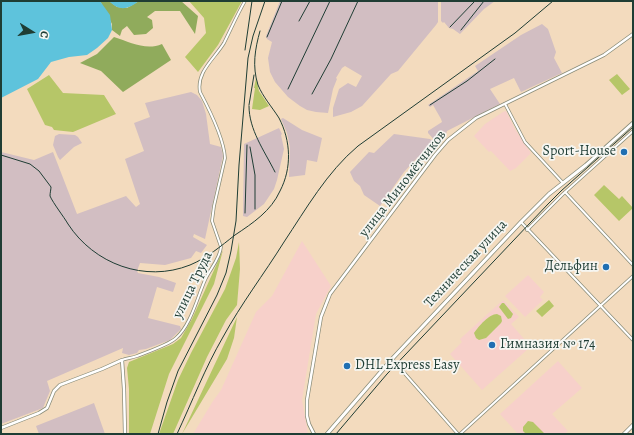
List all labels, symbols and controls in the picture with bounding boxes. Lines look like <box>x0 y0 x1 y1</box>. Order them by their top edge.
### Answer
north arrow <box>12 12 52 52</box>
text: С <box>36 30 52 39</box>
street label: улица Миномётчиков <box>356 127 450 241</box>
place label: Sport-House <box>543 144 616 160</box>
marker: Sport-House <box>619 147 629 157</box>
street label: Техническая улица <box>421 217 511 311</box>
street label: улица Труда <box>170 249 216 321</box>
place label: Дельфин <box>545 259 598 275</box>
marker: Дельфин <box>601 262 611 272</box>
place label: Гимназия № 174 <box>500 337 595 353</box>
marker: Гимназия № 174 <box>487 340 497 350</box>
place label: DHL Express Easy <box>355 358 459 374</box>
marker: DHL Express Easy <box>342 361 352 371</box>

